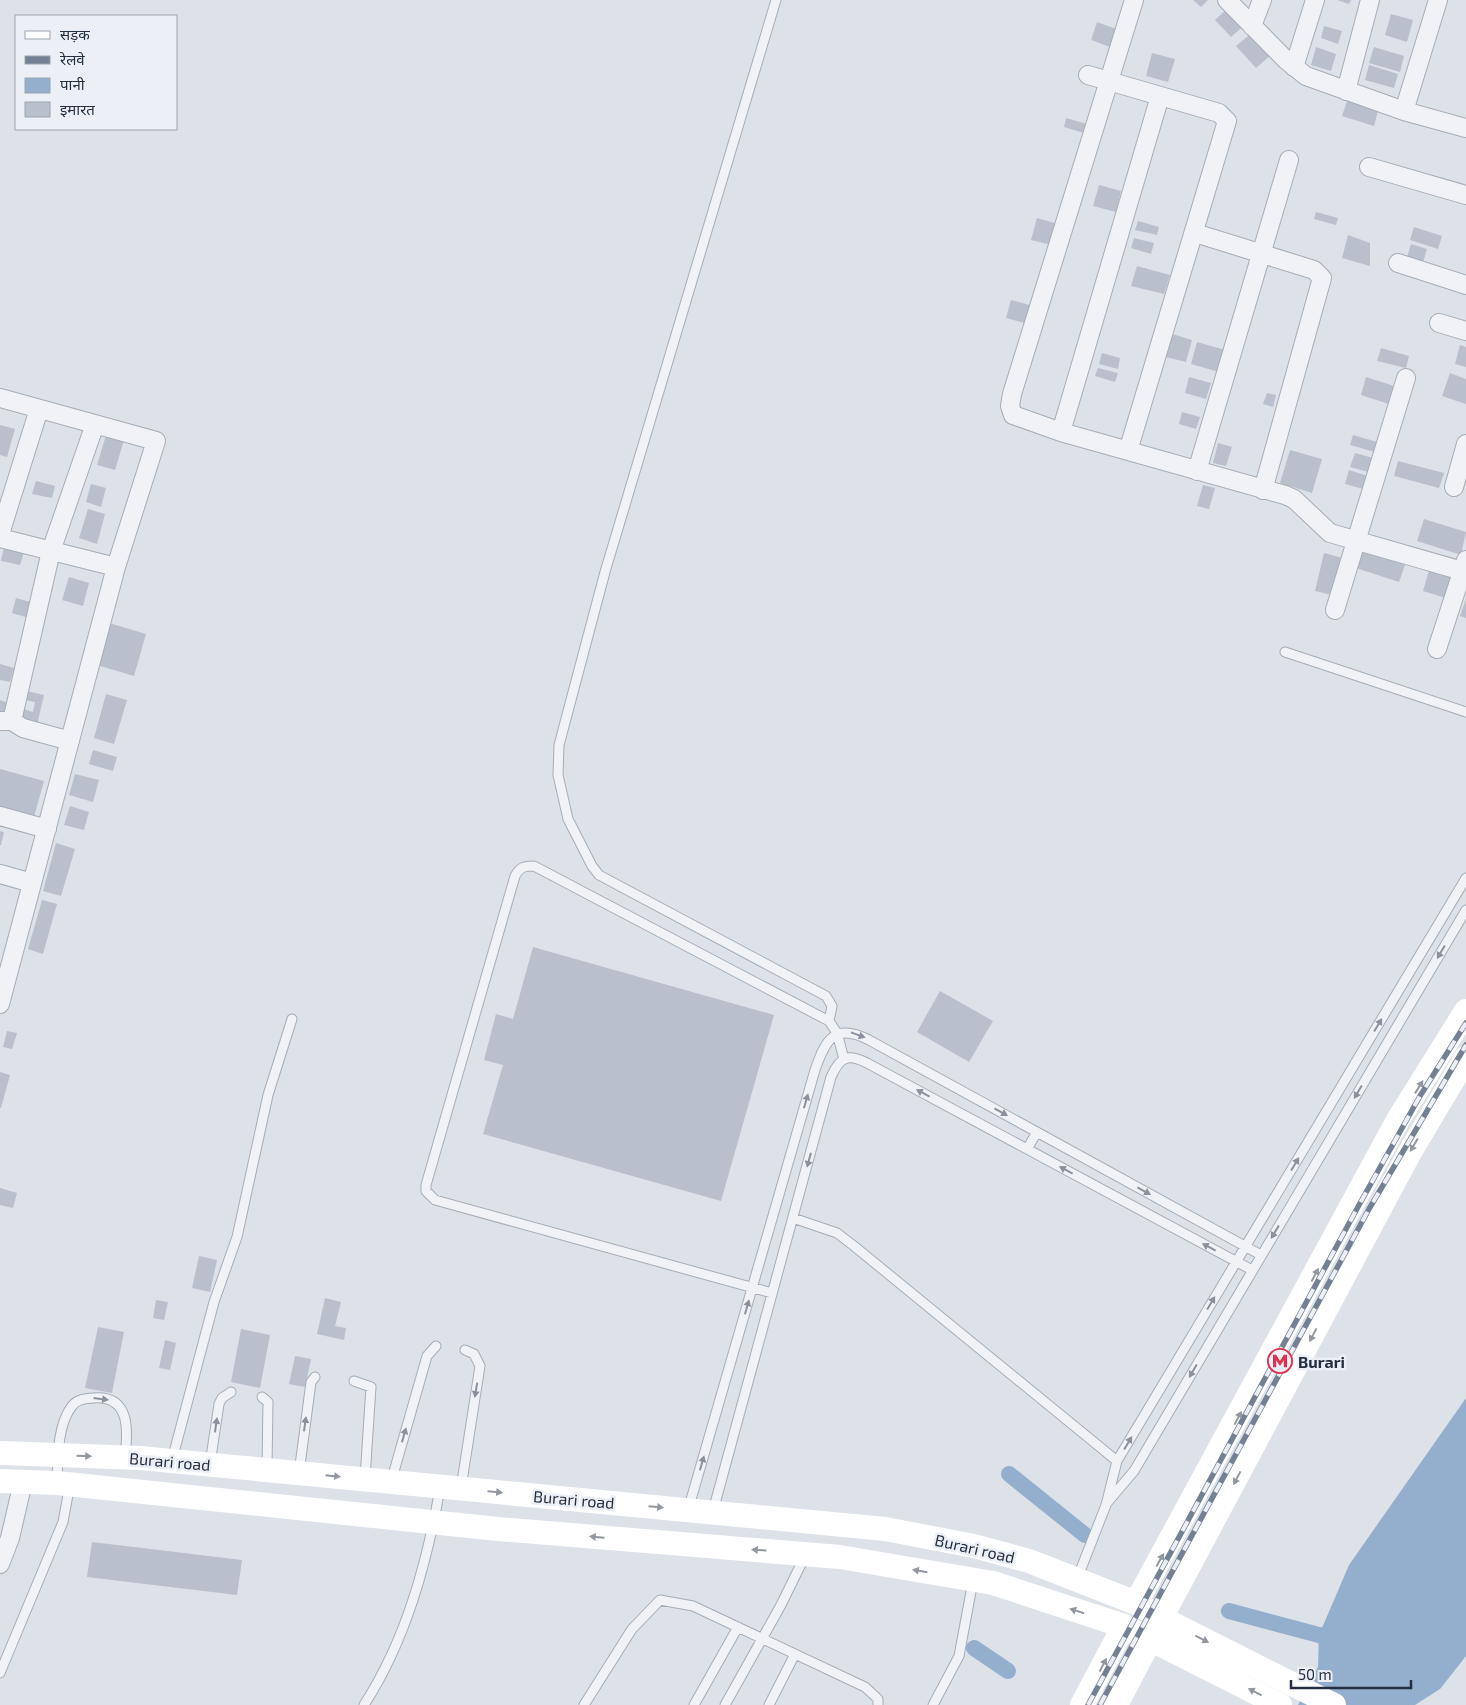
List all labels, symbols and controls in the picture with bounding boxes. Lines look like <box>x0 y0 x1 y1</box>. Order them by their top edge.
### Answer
legend <box>15 15 178 130</box>
text: सड़क <box>60 25 90 43</box>
text: रेलवे <box>59 50 85 68</box>
text: पानी <box>60 75 86 93</box>
text: इमारत <box>60 100 95 118</box>
one-way arrow <box>1437 945 1446 959</box>
one-way arrow <box>1374 1018 1383 1031</box>
one-way arrow <box>851 1031 866 1039</box>
one-way arrow <box>1415 1080 1424 1093</box>
one-way arrow <box>1354 1085 1363 1098</box>
one-way arrow <box>916 1089 931 1097</box>
one-way arrow <box>803 1093 811 1108</box>
one-way arrow <box>994 1108 1009 1116</box>
one-way arrow <box>1410 1139 1419 1152</box>
one-way arrow <box>804 1153 812 1168</box>
one-way arrow <box>1290 1157 1299 1170</box>
one-way arrow <box>1060 1165 1073 1174</box>
one-way arrow <box>1137 1186 1150 1195</box>
one-way arrow <box>1271 1225 1280 1238</box>
one-way arrow <box>1202 1243 1217 1251</box>
one-way arrow <box>1311 1267 1319 1282</box>
one-way arrow <box>1207 1297 1216 1310</box>
one-way arrow <box>743 1300 751 1315</box>
one-way arrow <box>1309 1327 1317 1342</box>
metro station icon: Burari <box>1267 1348 1293 1374</box>
place label: Burari <box>1298 1352 1345 1371</box>
one-way arrow <box>1188 1365 1197 1378</box>
one-way arrow <box>472 1383 480 1399</box>
one-way arrow <box>93 1396 109 1404</box>
one-way arrow <box>1234 1411 1243 1425</box>
one-way arrow <box>302 1416 310 1432</box>
one-way arrow <box>212 1417 220 1433</box>
one-way arrow <box>401 1427 409 1442</box>
one-way arrow <box>1124 1436 1132 1450</box>
street label: Burari road <box>129 1448 211 1474</box>
one-way arrow <box>76 1453 92 1461</box>
one-way arrow <box>698 1456 706 1471</box>
one-way arrow <box>1233 1471 1241 1486</box>
one-way arrow <box>325 1472 341 1480</box>
street label: Burari road <box>533 1486 615 1512</box>
one-way arrow <box>487 1488 503 1496</box>
one-way arrow <box>649 1503 665 1511</box>
street label: Burari road <box>933 1530 1017 1566</box>
one-way arrow <box>589 1533 605 1541</box>
one-way arrow <box>751 1546 767 1554</box>
one-way arrow <box>1156 1553 1164 1567</box>
one-way arrow <box>912 1566 928 1574</box>
one-way arrow <box>1070 1606 1085 1614</box>
one-way arrow <box>1195 1635 1209 1643</box>
one-way arrow <box>1099 1658 1107 1673</box>
scale bar <box>1291 1658 1411 1690</box>
text: 50 m <box>1298 1665 1332 1683</box>
one-way arrow <box>1248 1688 1262 1696</box>

